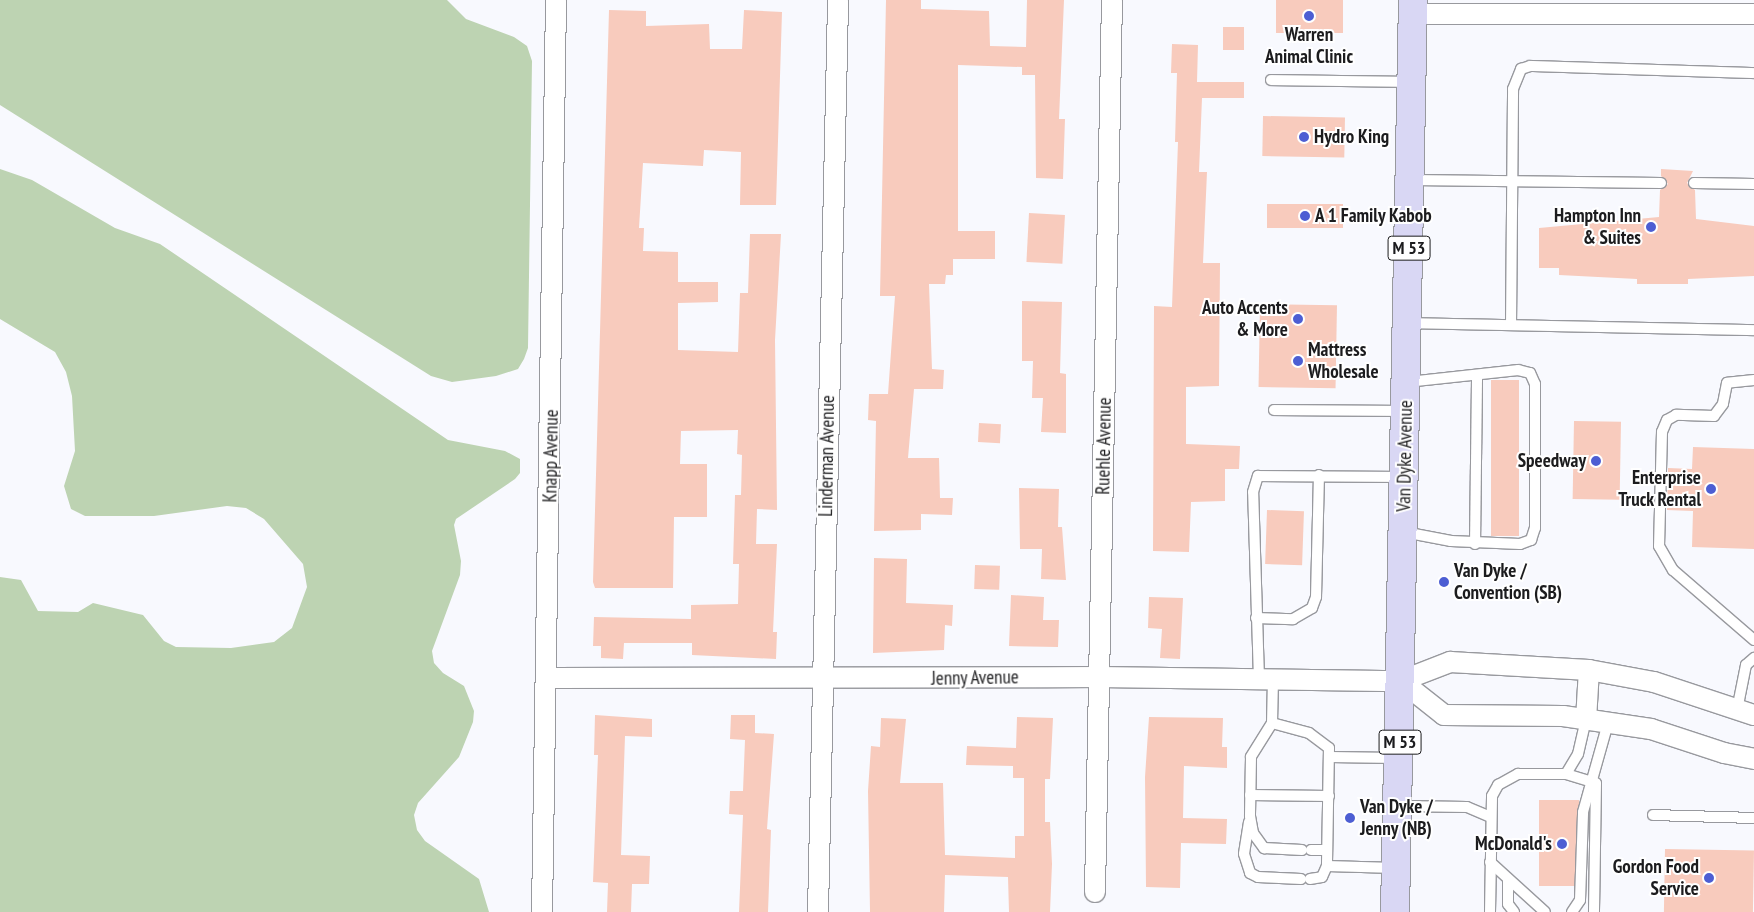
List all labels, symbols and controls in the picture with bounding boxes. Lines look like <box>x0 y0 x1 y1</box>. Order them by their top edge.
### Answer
marker: Warren Animal Clinic <box>1303 10 1315 22</box>
place label: Warren Animal Clinic <box>1265 24 1353 68</box>
place label: Hydro King <box>1314 126 1389 148</box>
marker: Hydro King <box>1298 131 1310 143</box>
place label: A 1 Family Kabob <box>1315 205 1433 227</box>
place label: Hampton Inn & Suites <box>1554 205 1641 249</box>
marker: A 1 Family Kabob <box>1299 210 1311 222</box>
marker: Hampton Inn & Suites <box>1645 221 1657 233</box>
road number: M 53 <box>1386 232 1432 264</box>
place label: Auto Accents & More <box>1201 297 1288 341</box>
marker: Auto Accents & More <box>1292 313 1304 325</box>
place label: Mattress Wholesale <box>1308 339 1379 383</box>
marker: Mattress Wholesale <box>1292 355 1304 367</box>
street label: Linderman Avenue <box>815 395 839 517</box>
street label: Ruehle Avenue <box>1092 397 1116 495</box>
street label: Van Dyke Avenue <box>1393 400 1417 512</box>
street label: Knapp Avenue <box>539 409 563 503</box>
place label: Speedway <box>1518 450 1586 472</box>
marker: Speedway <box>1590 455 1602 467</box>
place label: Enterprise Truck Rental <box>1618 467 1701 511</box>
marker: Enterprise Truck Rental <box>1705 483 1717 495</box>
place label: Van Dyke / Convention (SB) <box>1454 560 1562 604</box>
marker: Van Dyke / Convention (SB) <box>1438 576 1450 588</box>
street label: Jenny Avenue <box>931 666 1019 690</box>
road number: M 53 <box>1378 726 1422 758</box>
place label: Van Dyke / Jenny (NB) <box>1360 796 1433 840</box>
marker: Van Dyke / Jenny (NB) <box>1344 812 1356 824</box>
place label: McDonald's <box>1475 833 1552 855</box>
marker: McDonald's <box>1556 838 1568 850</box>
place label: Gordon Food Service <box>1613 856 1699 900</box>
marker: Gordon Food Service <box>1703 872 1715 884</box>

